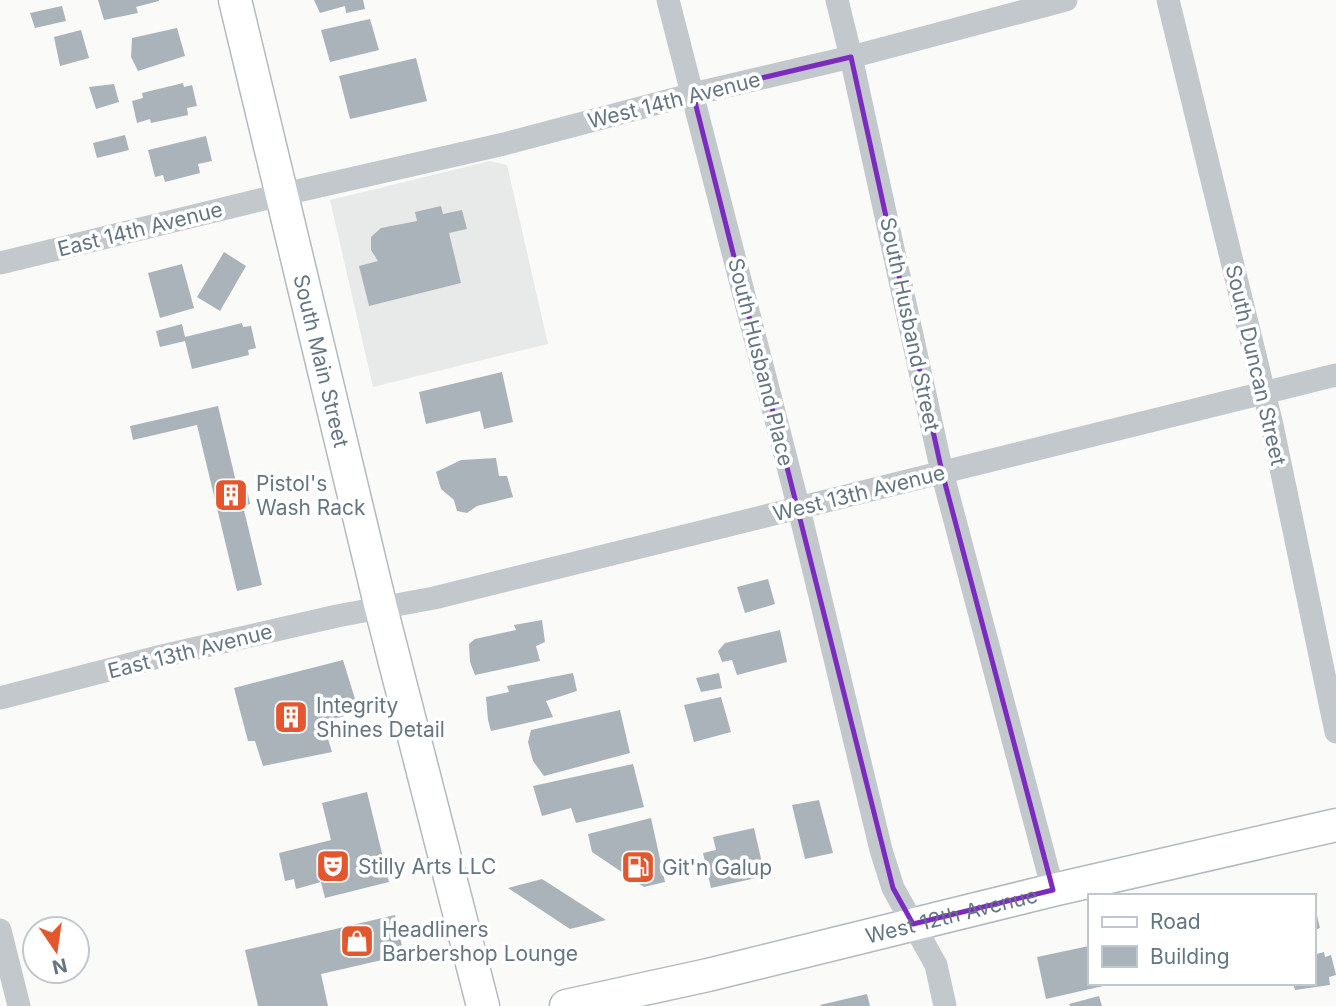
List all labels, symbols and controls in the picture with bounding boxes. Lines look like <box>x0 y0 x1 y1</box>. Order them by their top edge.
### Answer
street label: West 14th Avenue <box>585 66 763 134</box>
street label: East 14th Avenue <box>55 196 225 262</box>
street label: South Husband Street <box>875 215 945 433</box>
street label: South Husband Place <box>723 255 799 469</box>
street label: South Duncan Street <box>1221 262 1291 468</box>
street label: South Main Street <box>289 272 354 450</box>
street label: West 13th Avenue <box>770 460 948 526</box>
place label: Pistol's Wash Rack <box>256 471 366 520</box>
building icon: Pistol's Wash Rack <box>212 476 250 514</box>
street label: East 13th Avenue <box>105 618 275 684</box>
place label: Integrity Shines Detail <box>316 693 445 742</box>
building icon: Integrity Shines Detail <box>272 698 310 736</box>
theatre icon: Stilly Arts LLC <box>314 847 352 885</box>
fuel station icon: Git'n Galup <box>619 848 657 886</box>
place label: Stilly Arts LLC <box>358 854 496 879</box>
place label: Git'n Galup <box>662 855 772 880</box>
street label: West 12th Avenue <box>863 882 1040 948</box>
legend <box>1088 894 1315 985</box>
text: Road <box>1150 909 1201 934</box>
north arrow <box>21 915 91 985</box>
place label: Headliners Barbershop Lounge <box>382 917 578 966</box>
shop icon: Headliners Barbershop Lounge <box>338 922 376 960</box>
text: Building <box>1150 944 1230 969</box>
text: N <box>50 953 69 979</box>

